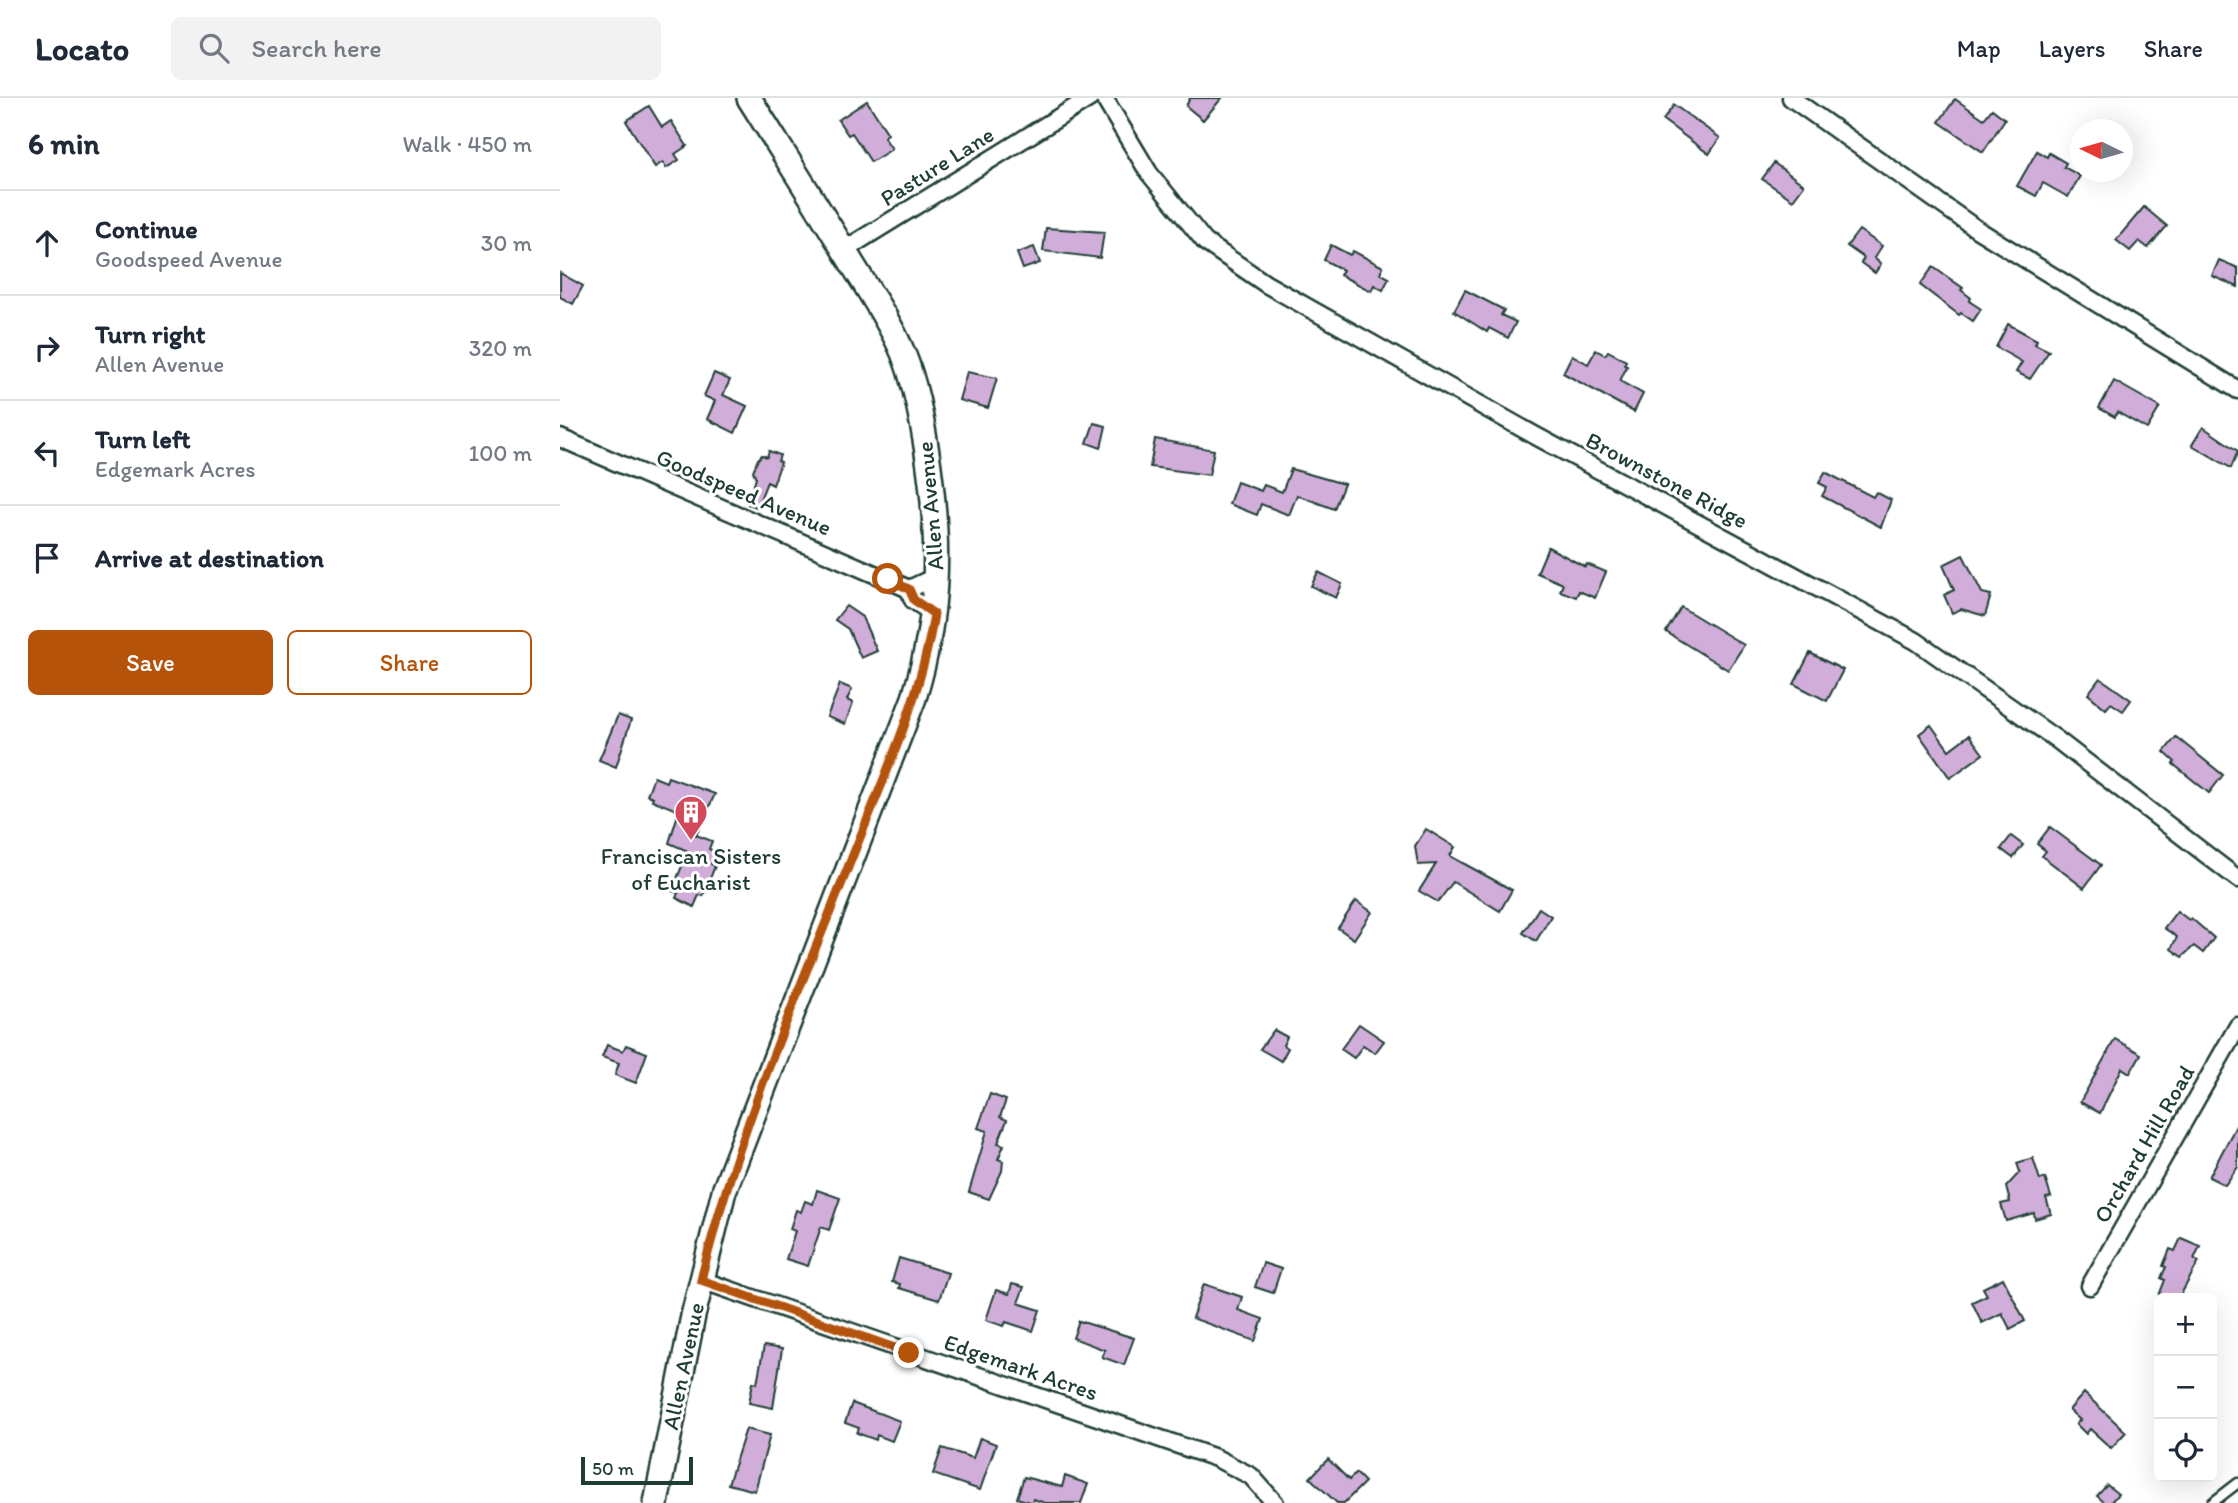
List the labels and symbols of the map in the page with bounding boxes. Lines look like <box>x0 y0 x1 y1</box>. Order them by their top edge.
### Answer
north arrow <box>2070 119 2133 182</box>
street label: Pasture Lane <box>875 120 999 212</box>
street label: Brownstone Ridge <box>1581 426 1753 534</box>
street label: Allen Avenue <box>910 440 950 572</box>
street label: Goodspeed Avenue <box>652 442 836 542</box>
route start <box>872 563 903 594</box>
building icon: Franciscan Sisters of Eucharist <box>672 793 710 842</box>
place label: Franciscan Sisters of Eucharist <box>601 842 781 896</box>
street label: Orchard Hill Road <box>2088 1060 2200 1228</box>
street label: Allen Avenue <box>656 1300 710 1432</box>
street label: Edgemark Acres <box>941 1328 1101 1406</box>
route end <box>893 1337 924 1368</box>
scale bar <box>581 1454 693 1486</box>

